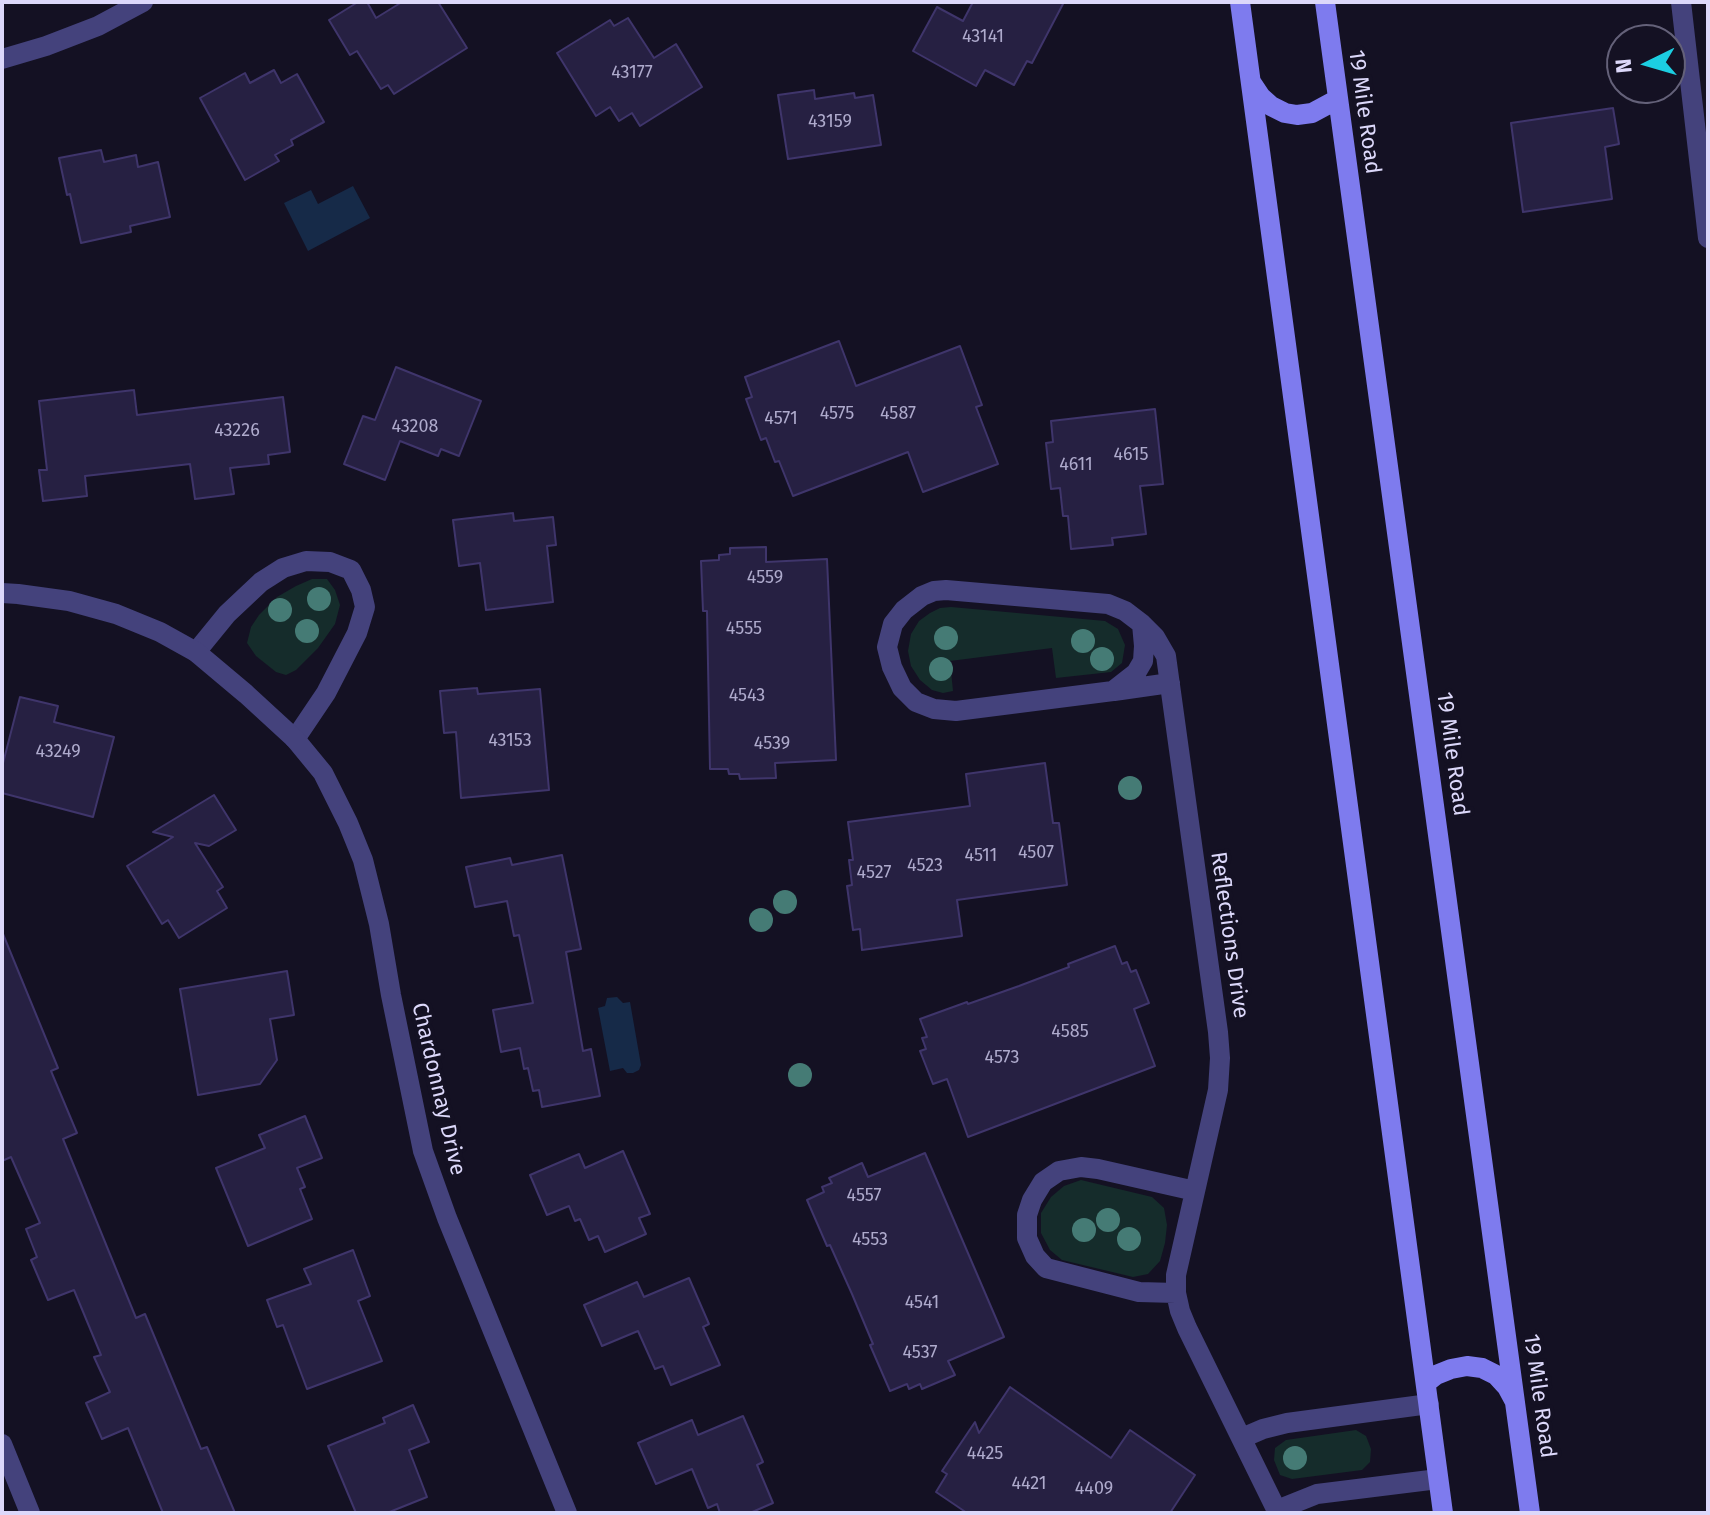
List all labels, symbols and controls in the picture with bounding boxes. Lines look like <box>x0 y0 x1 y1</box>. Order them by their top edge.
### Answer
north arrow <box>1606 24 1686 104</box>
house number: 43141 <box>962 26 1004 48</box>
street label: 19 Mile Road <box>1342 48 1386 176</box>
text: N <box>1610 58 1638 74</box>
house number: 43177 <box>611 62 653 84</box>
house number: 43159 <box>808 111 852 133</box>
house number: 4575 <box>820 403 854 425</box>
house number: 4587 <box>880 403 916 425</box>
house number: 4571 <box>764 408 798 430</box>
house number: 43208 <box>392 416 438 438</box>
house number: 43226 <box>214 420 260 442</box>
house number: 4615 <box>1113 444 1149 466</box>
house number: 4611 <box>1059 454 1093 476</box>
house number: 4559 <box>747 567 783 589</box>
house number: 4555 <box>726 618 762 640</box>
house number: 4543 <box>729 685 765 707</box>
street label: 19 Mile Road <box>1430 690 1474 818</box>
house number: 43153 <box>488 730 532 752</box>
house number: 4539 <box>754 733 790 755</box>
house number: 43249 <box>35 741 81 763</box>
house number: 4507 <box>1018 842 1054 864</box>
house number: 4511 <box>965 845 997 867</box>
street label: Reflections Drive <box>1204 850 1254 1020</box>
house number: 4523 <box>907 855 943 877</box>
house number: 4527 <box>857 862 891 884</box>
street label: Chardonnay Drive <box>405 1000 471 1178</box>
house number: 4585 <box>1051 1021 1089 1043</box>
house number: 4573 <box>985 1047 1019 1069</box>
house number: 4557 <box>847 1185 881 1207</box>
house number: 4553 <box>852 1229 888 1251</box>
house number: 4541 <box>905 1292 939 1314</box>
street label: 19 Mile Road <box>1517 1332 1561 1460</box>
house number: 4537 <box>902 1342 938 1364</box>
house number: 4425 <box>967 1443 1003 1465</box>
house number: 4421 <box>1011 1473 1047 1495</box>
house number: 4409 <box>1075 1478 1113 1500</box>

